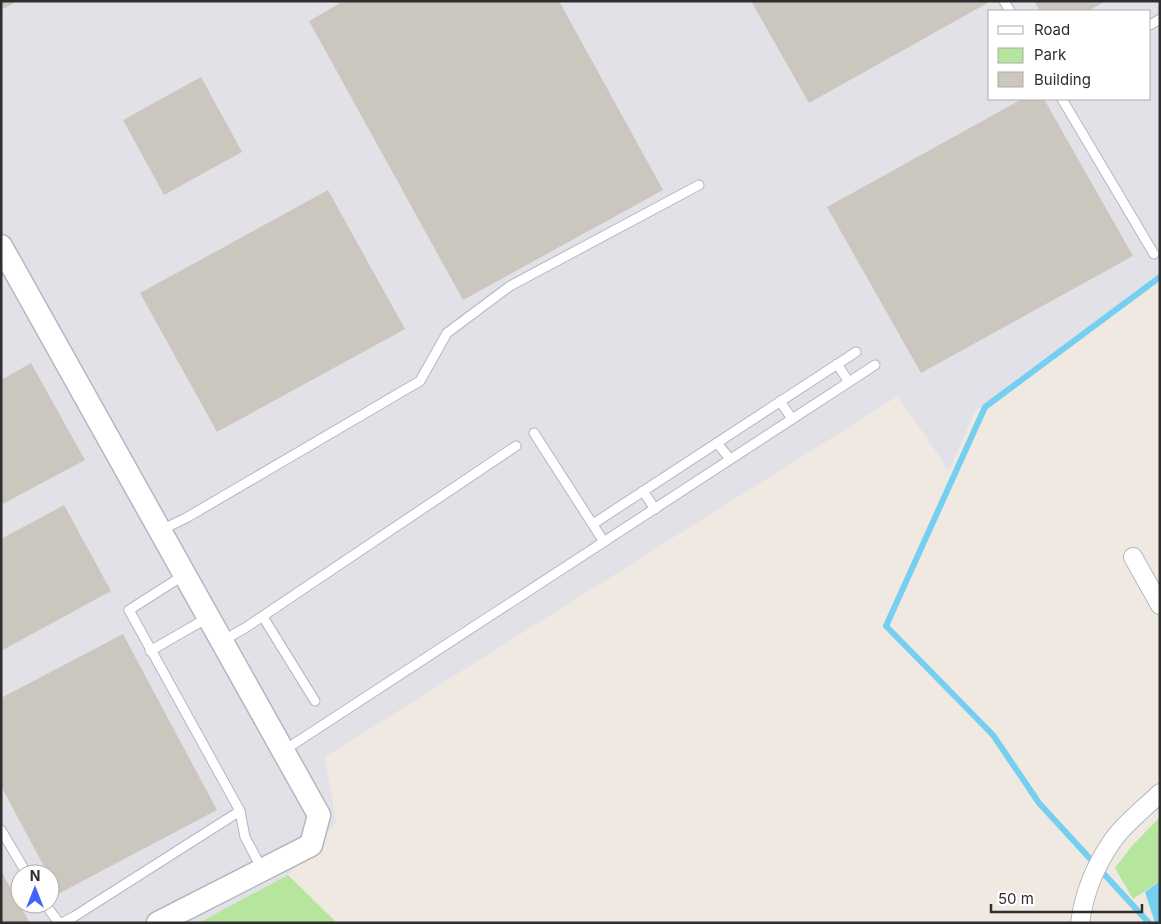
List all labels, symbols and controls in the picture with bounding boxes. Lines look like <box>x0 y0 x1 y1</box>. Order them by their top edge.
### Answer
legend <box>988 10 1151 100</box>
text: Road <box>1034 20 1070 39</box>
text: Park <box>1034 45 1067 64</box>
text: Building <box>1034 70 1091 89</box>
north arrow <box>10 864 60 914</box>
text: N <box>30 867 40 884</box>
scale bar <box>991 882 1142 914</box>
text: 50 m <box>998 889 1034 908</box>

